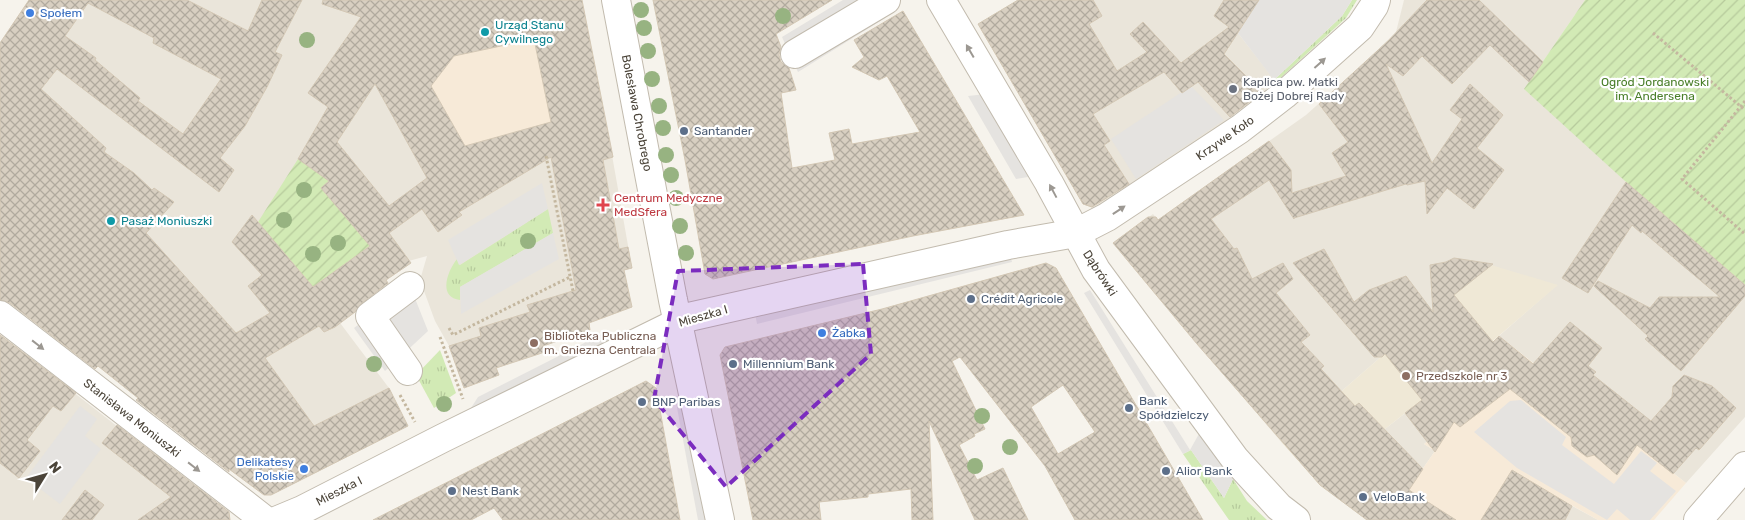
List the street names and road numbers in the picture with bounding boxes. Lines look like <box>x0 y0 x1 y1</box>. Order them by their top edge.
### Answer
street label: Bolesława Chrobrego <box>619 53 655 173</box>
street label: Krzywe Koło <box>1193 113 1257 163</box>
street label: Dąbrówki <box>1080 247 1120 299</box>
street label: Mieszka I <box>677 302 729 330</box>
street label: Stanisława Moniuszki <box>81 376 183 460</box>
street label: Mieszka I <box>313 473 365 509</box>

